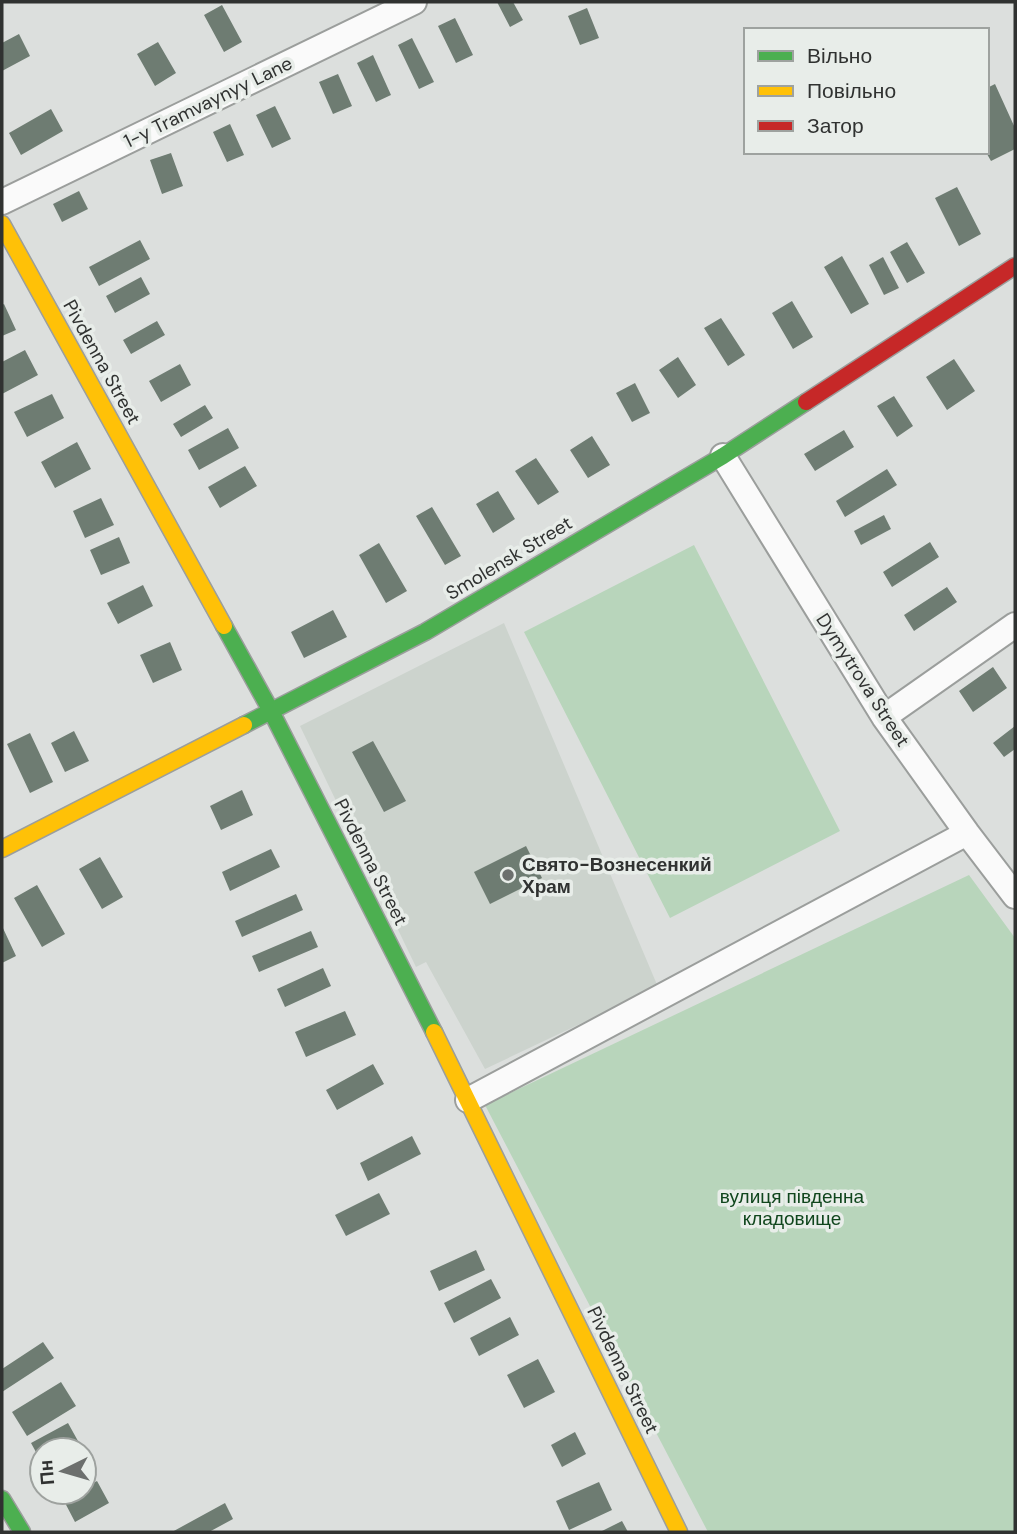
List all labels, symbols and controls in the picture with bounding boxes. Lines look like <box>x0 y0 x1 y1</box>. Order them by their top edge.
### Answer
legend <box>744 28 989 154</box>
text: Вільно <box>807 42 872 70</box>
street label: 1-y Tramvaynyy Lane <box>120 50 296 154</box>
text: Повільно <box>807 77 896 105</box>
text: Затор <box>807 112 864 140</box>
street label: Pivdenna Street <box>57 295 147 429</box>
street label: Smolensk Street <box>441 510 577 606</box>
street label: Dymytrova Street <box>810 608 916 752</box>
street label: Pivdenna Street <box>328 794 414 930</box>
place label: Свято-Вознесенкий Храм <box>522 852 712 899</box>
marker: Свято-Вознесенкий Храм <box>500 867 516 883</box>
park label: вулиця південна кладовище <box>720 1184 865 1231</box>
street label: Pivdenna Street <box>581 1302 665 1438</box>
north arrow <box>28 1436 98 1506</box>
text: Пн <box>33 1459 60 1486</box>

